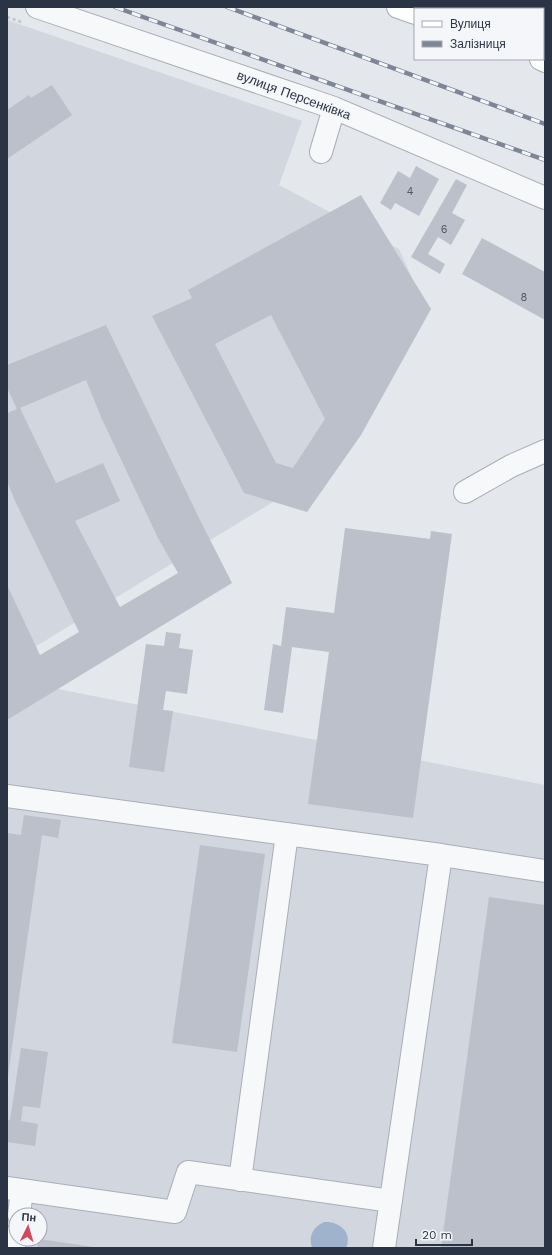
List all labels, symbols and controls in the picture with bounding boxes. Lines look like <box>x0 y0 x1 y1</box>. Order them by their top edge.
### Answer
legend <box>414 8 544 60</box>
text: Вулиця <box>450 17 491 31</box>
text: Залізниця <box>450 37 506 51</box>
street label: вулиця Персенківка <box>235 67 354 123</box>
house number: 4 <box>407 185 414 198</box>
house number: 6 <box>441 223 448 236</box>
house number: 8 <box>521 291 528 304</box>
north arrow <box>8 1207 48 1247</box>
text: Пн <box>21 1210 37 1225</box>
scale bar <box>416 1221 472 1247</box>
text: 20 m <box>422 1228 452 1242</box>

